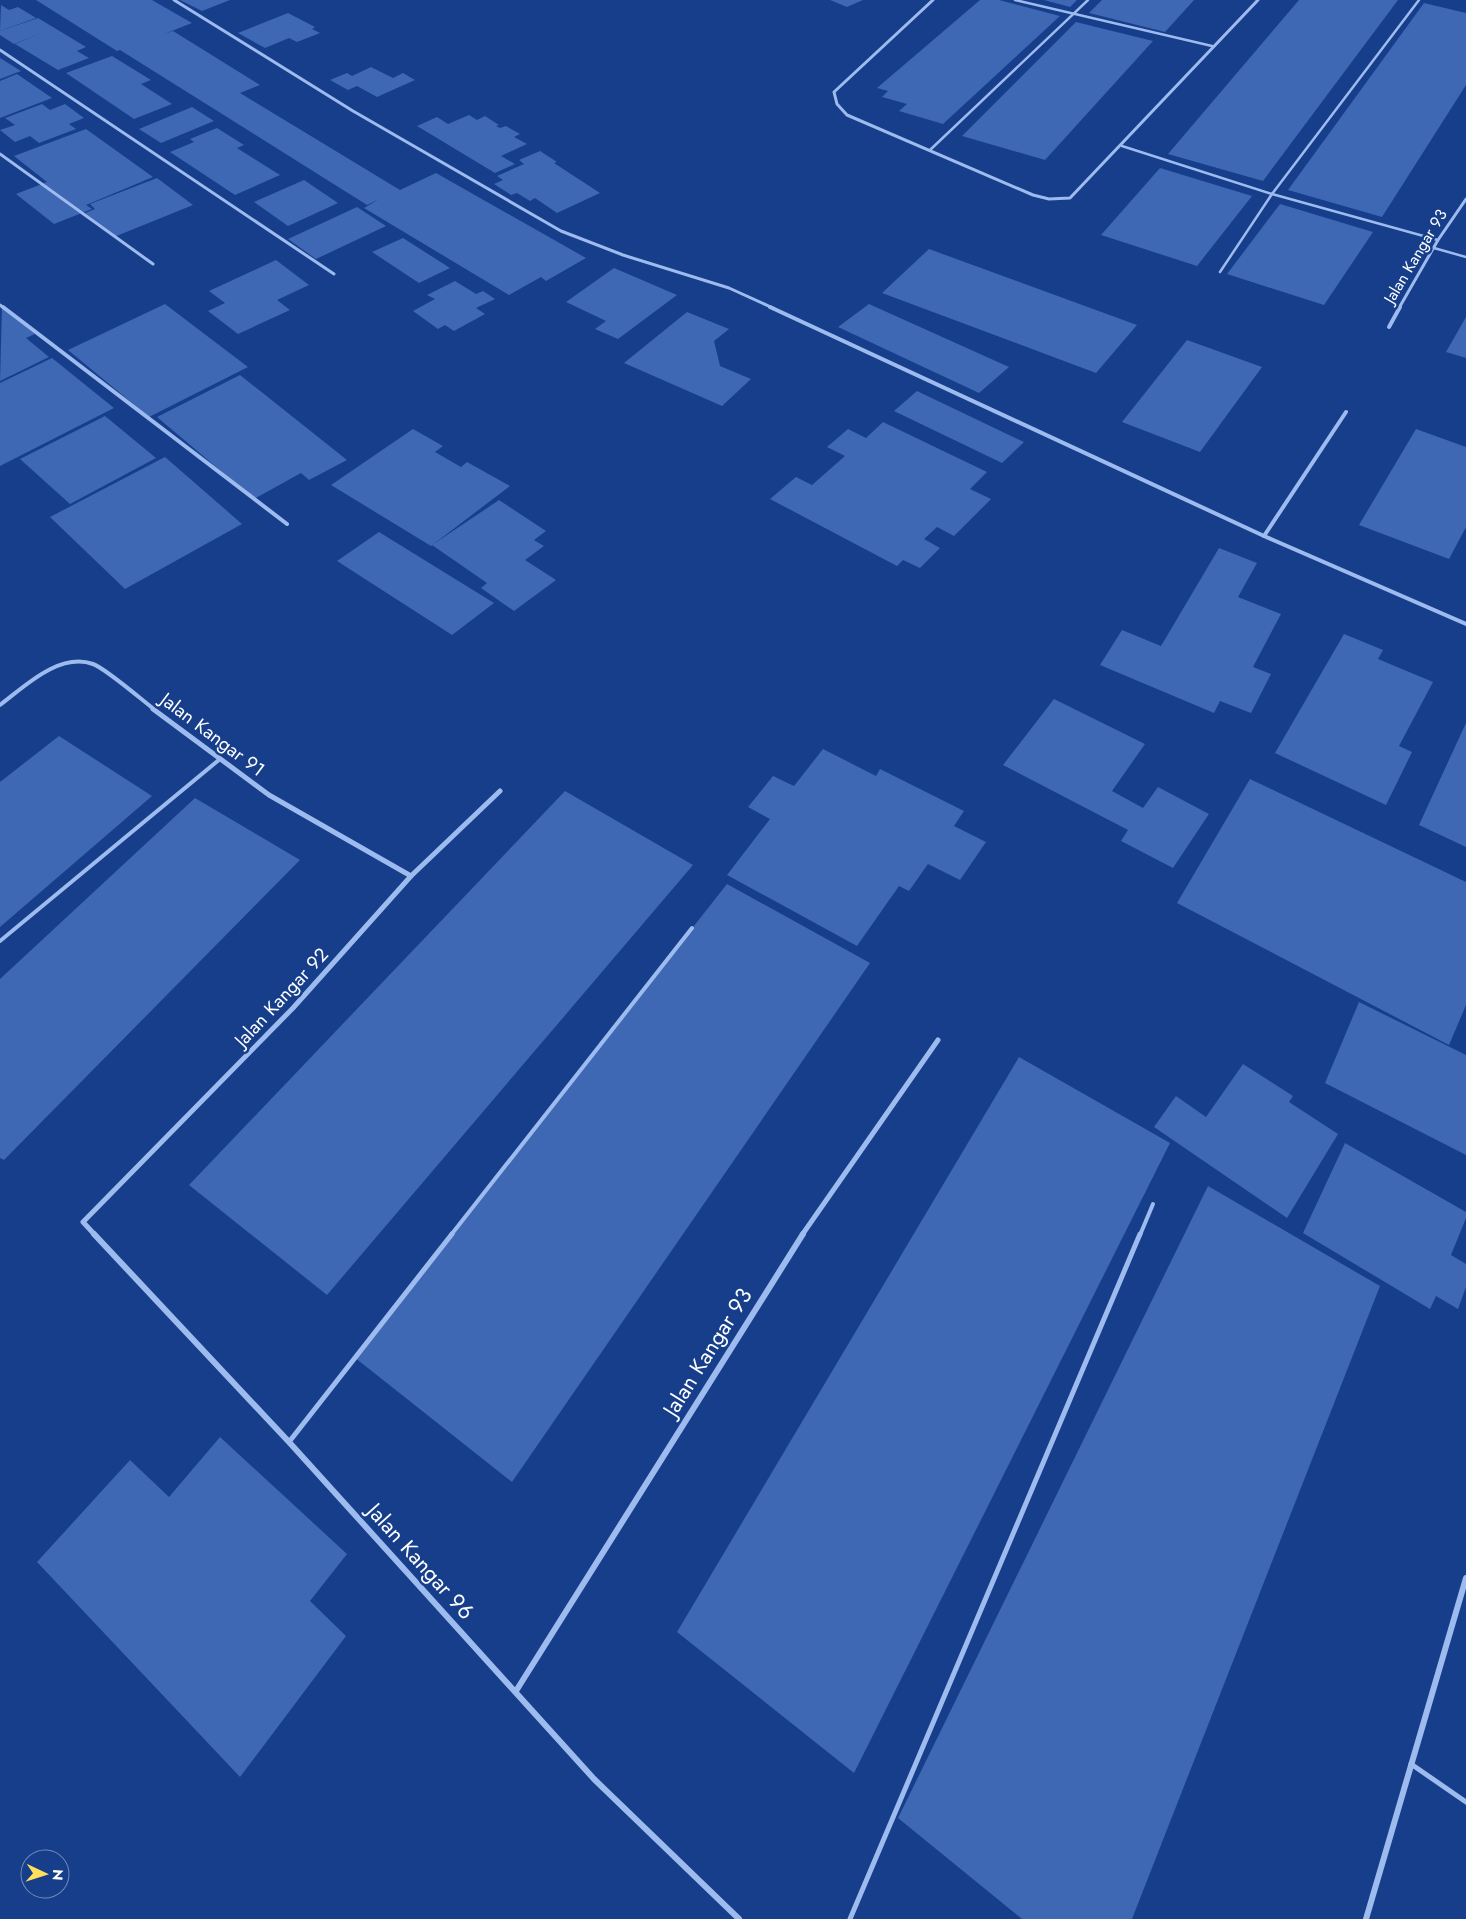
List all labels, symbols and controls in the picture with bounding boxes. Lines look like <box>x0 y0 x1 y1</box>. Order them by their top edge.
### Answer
street label: Jalan Kangar 93 <box>1377 205 1453 309</box>
street label: Jalan Kangar 91 <box>152 684 271 783</box>
street label: Jalan Kangar 92 <box>226 942 334 1055</box>
street label: Jalan Kangar 93 <box>653 1282 759 1425</box>
street label: Jalan Kangar 96 <box>358 1494 482 1626</box>
north arrow <box>20 1849 70 1899</box>
text: N <box>48 1869 68 1881</box>

